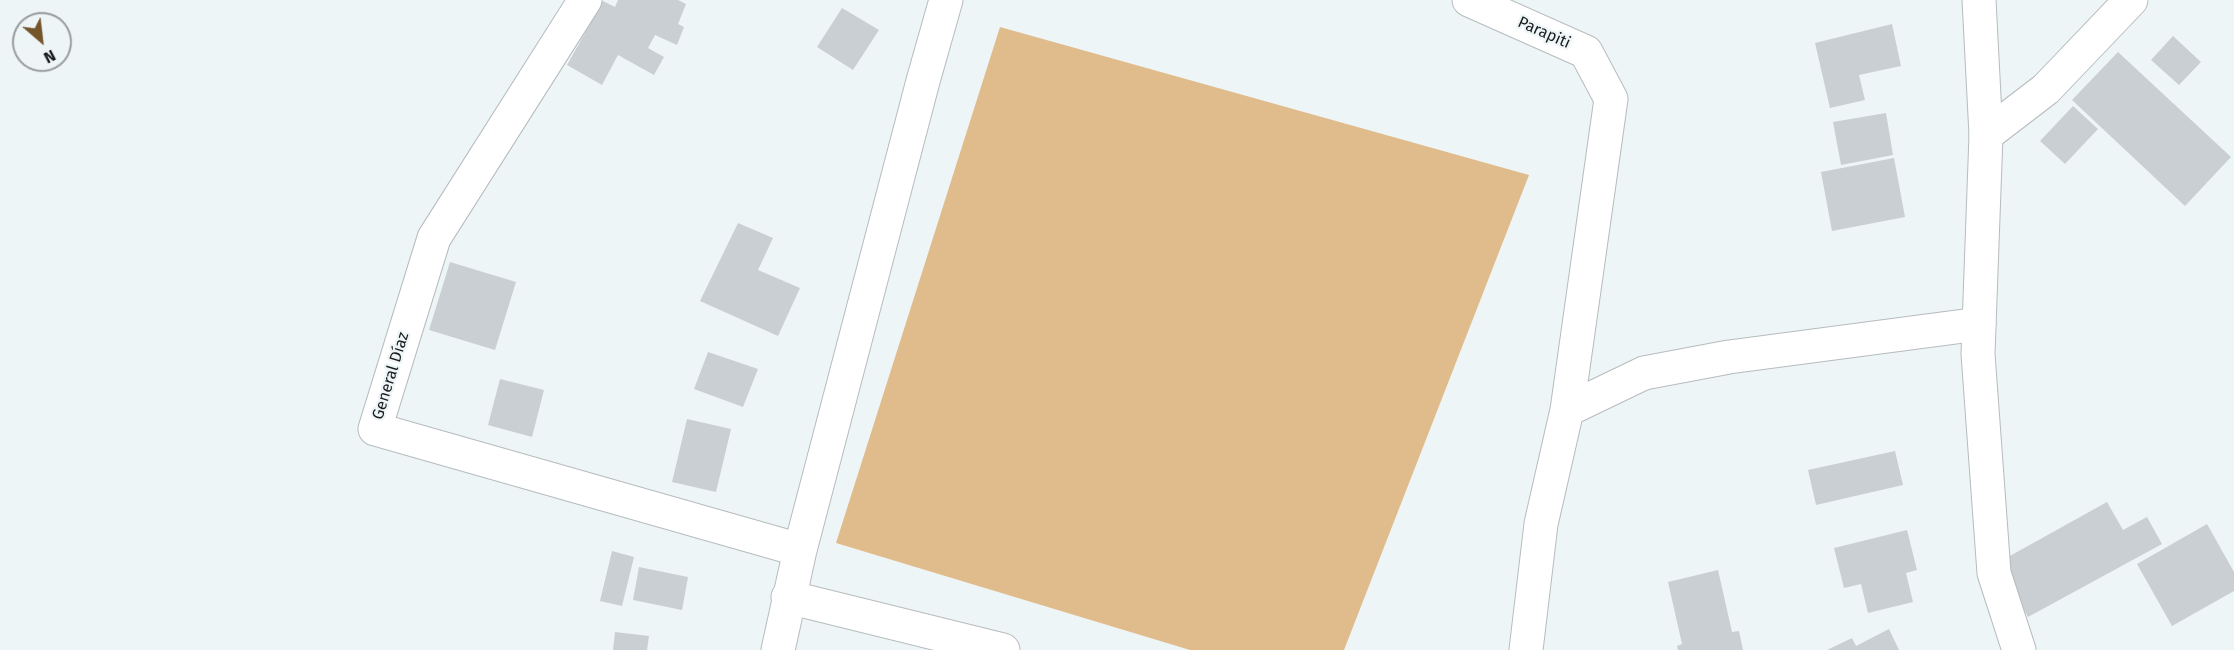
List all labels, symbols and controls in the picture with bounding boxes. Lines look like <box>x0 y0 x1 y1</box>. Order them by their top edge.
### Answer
north arrow <box>12 12 72 72</box>
street label: Parapiti <box>1515 13 1573 53</box>
text: N <box>41 46 59 67</box>
street label: General Díaz <box>369 330 413 422</box>

